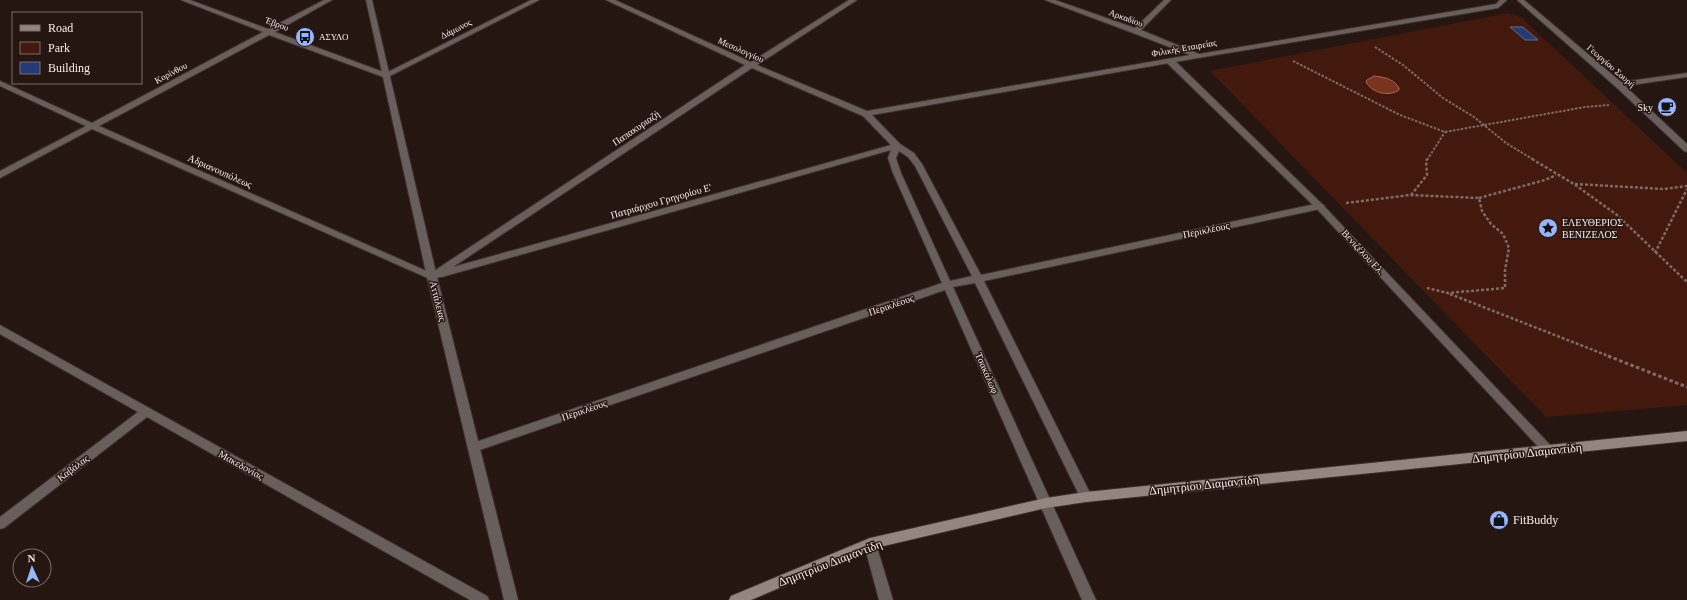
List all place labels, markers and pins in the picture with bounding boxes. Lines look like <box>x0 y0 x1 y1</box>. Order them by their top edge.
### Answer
bus stop icon: ΑΣΥΛΟ <box>294 26 316 48</box>
place label: ΑΣΥΛΟ <box>319 32 349 42</box>
cafe icon: Sky <box>1656 96 1678 118</box>
place label: Sky <box>1637 102 1653 113</box>
place icon: ΕΛΕΥΘΕΡΙΟΣ ΒΕΝΙΖΕΛΟΣ <box>1537 217 1559 239</box>
place label: ΕΛΕΥΘΕΡΙΟΣ ΒΕΝΙΖΕΛΟΣ <box>1562 217 1623 240</box>
shop icon: FitBuddy <box>1488 509 1510 531</box>
place label: FitBuddy <box>1513 513 1558 527</box>

